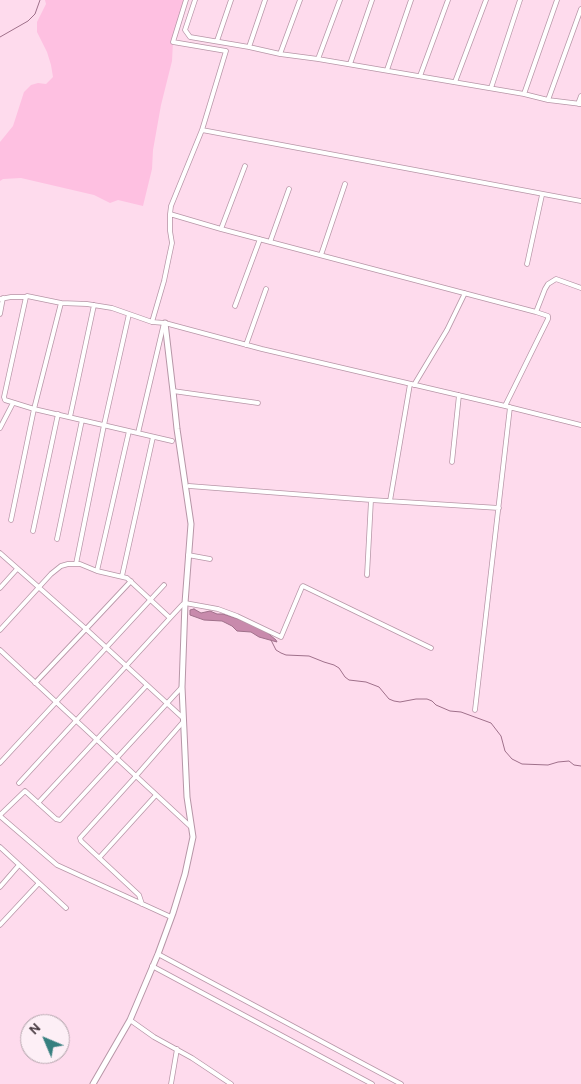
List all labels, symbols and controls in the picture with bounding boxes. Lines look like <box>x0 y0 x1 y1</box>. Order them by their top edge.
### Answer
north arrow <box>20 1014 70 1064</box>
text: N <box>25 1019 44 1038</box>

